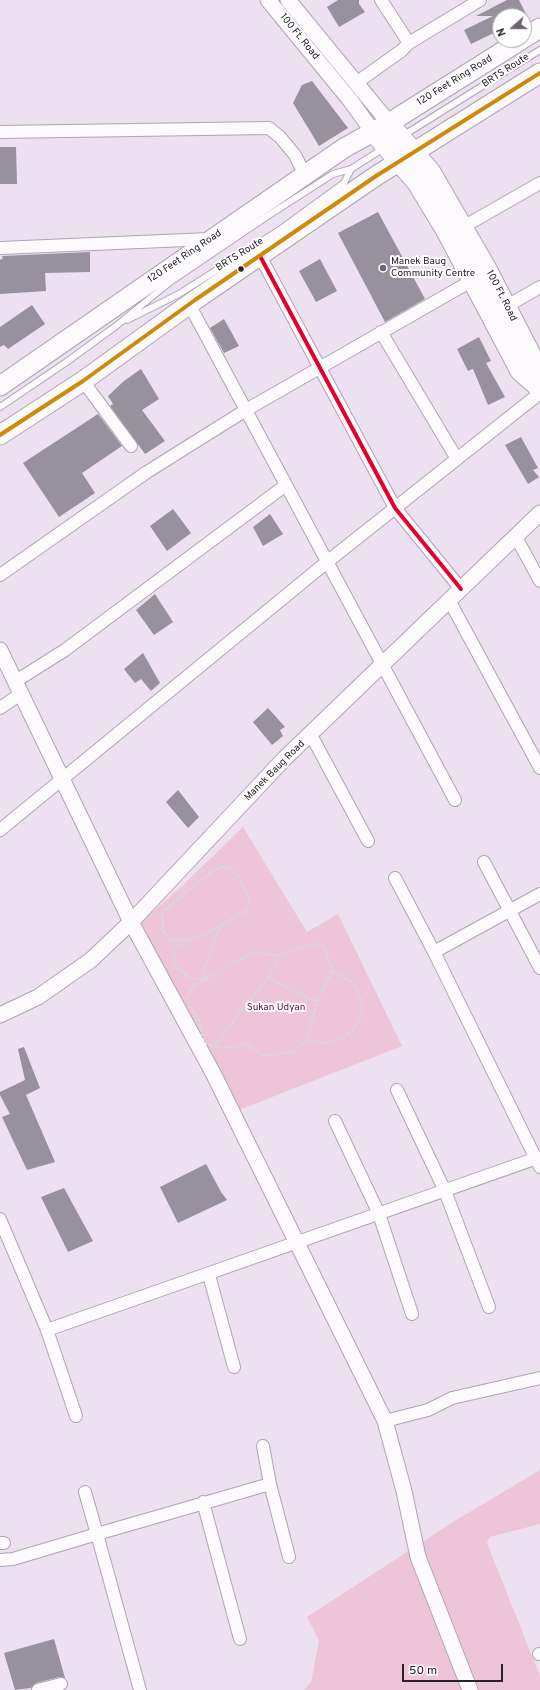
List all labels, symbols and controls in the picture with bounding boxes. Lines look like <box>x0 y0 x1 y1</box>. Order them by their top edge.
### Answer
north arrow <box>492 8 532 48</box>
street label: 100 Ft. Road <box>277 12 321 62</box>
text: N <box>494 26 510 38</box>
street label: BRTS Route <box>480 51 532 91</box>
street label: 120 Feet Ring Road <box>415 53 495 109</box>
street label: 120 Feet Ring Road <box>146 228 224 286</box>
street label: BRTS Route <box>214 236 266 274</box>
place label: Manek Baug Community Centre <box>391 256 475 280</box>
marker: Manek Baug Community Centre <box>378 263 388 273</box>
unlabelled marker <box>236 264 246 274</box>
street label: 100 Ft. Road <box>483 268 519 324</box>
street label: Manek Baug Road <box>242 738 308 804</box>
park label: Sukan Udyan <box>247 1002 305 1014</box>
scale bar <box>404 1656 505 1682</box>
text: 50 m <box>409 1663 437 1679</box>

